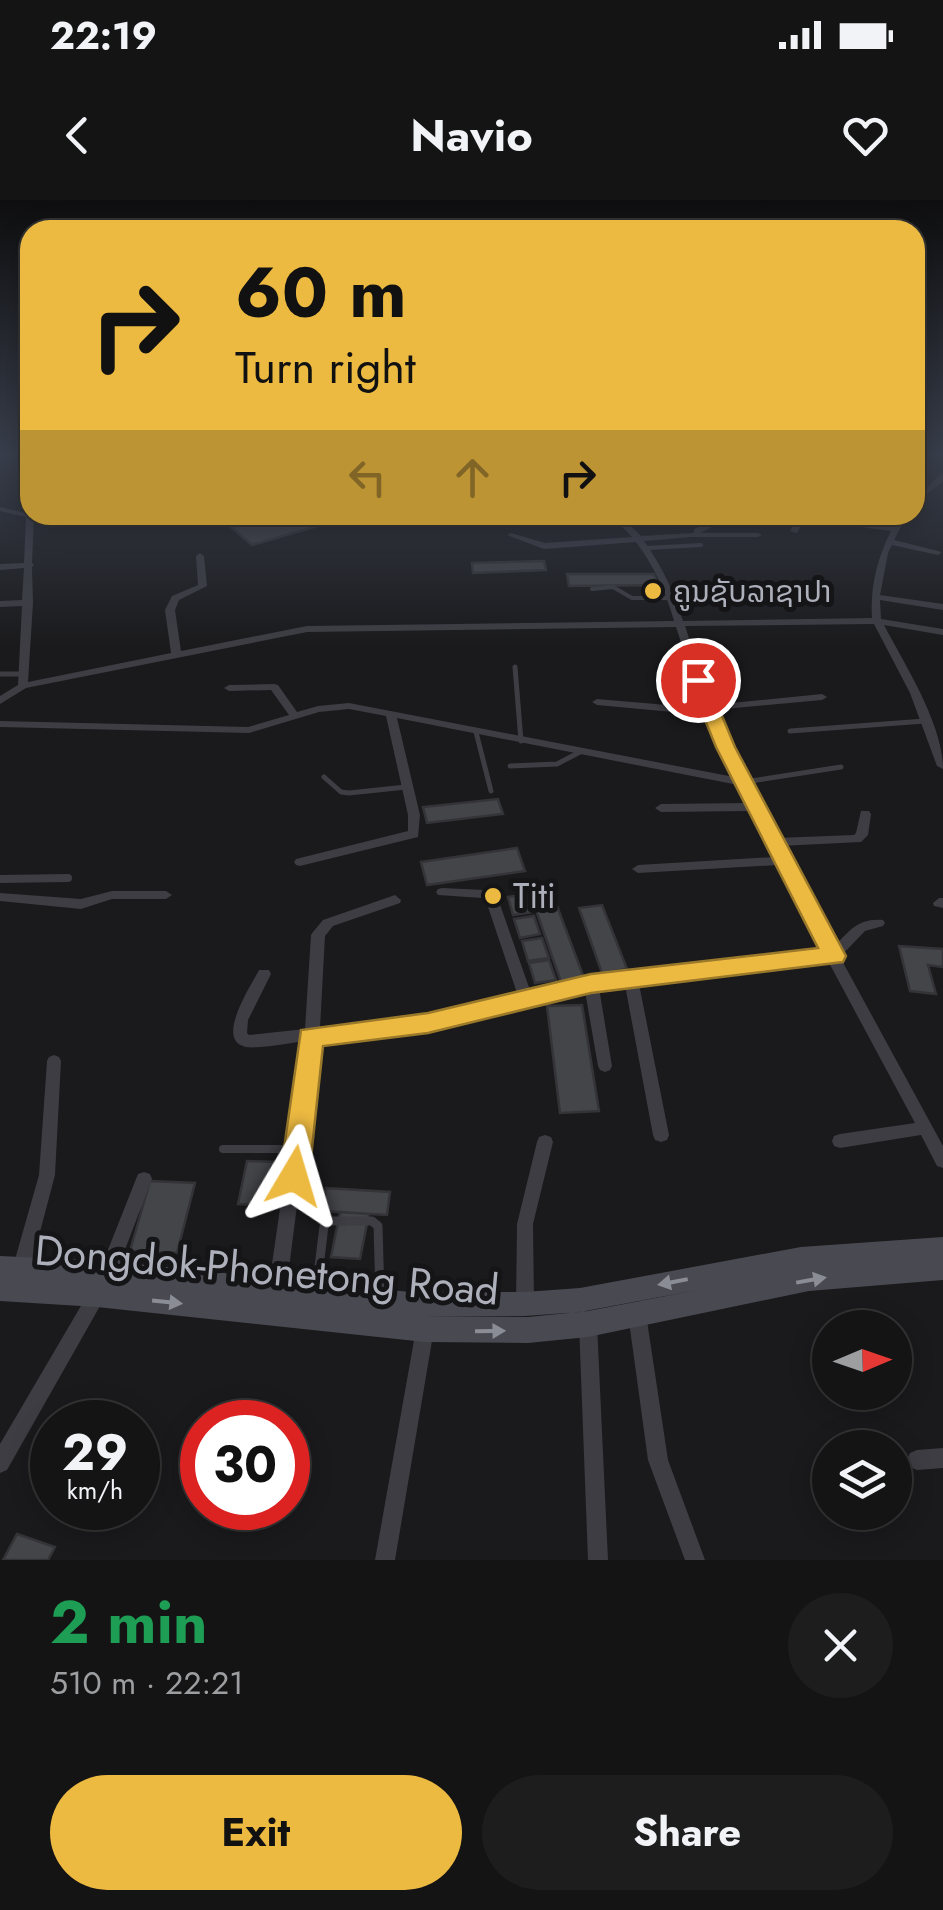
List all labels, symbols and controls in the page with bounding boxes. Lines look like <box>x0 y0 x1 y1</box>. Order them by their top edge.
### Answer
text: 22:19 <box>50 8 157 63</box>
text: Navio <box>410 103 533 168</box>
icon: back <box>50 108 105 163</box>
icon: heart <box>838 108 893 163</box>
text: 60 m <box>235 242 407 343</box>
icon: right <box>70 260 200 390</box>
text: Turn right <box>235 335 416 400</box>
icon: left <box>340 450 395 505</box>
icon: ahead <box>445 450 500 505</box>
icon: right <box>550 450 605 505</box>
place label: ຄູນຊັບລາຊາປາ <box>673 570 832 613</box>
marker: ຄູນຊັບລາຊາປາ <box>642 580 664 602</box>
pin <box>656 638 741 723</box>
icon: arrive <box>671 653 726 708</box>
place label: Titi <box>513 871 556 921</box>
marker: Titi <box>482 885 504 907</box>
position arrow <box>242 1124 346 1228</box>
street label: Dongdok-Phonetong Road <box>32 1219 502 1321</box>
one-way arrow <box>796 1272 827 1287</box>
one-way arrow <box>657 1275 688 1290</box>
one-way arrow <box>152 1294 183 1310</box>
north arrow <box>812 1310 912 1410</box>
map controls <box>812 1310 912 1530</box>
one-way arrow <box>475 1323 507 1339</box>
speed limit sign: 30 <box>180 1400 310 1530</box>
text: 29 <box>62 1416 128 1489</box>
button: layers <box>812 1430 912 1530</box>
text: km/h <box>67 1472 123 1508</box>
text: 2 min <box>50 1579 208 1666</box>
button: close <box>788 1593 893 1698</box>
text: 510 m · 22:21 <box>50 1660 244 1706</box>
button: Exit <box>50 1775 462 1890</box>
button: Share <box>482 1775 893 1890</box>

